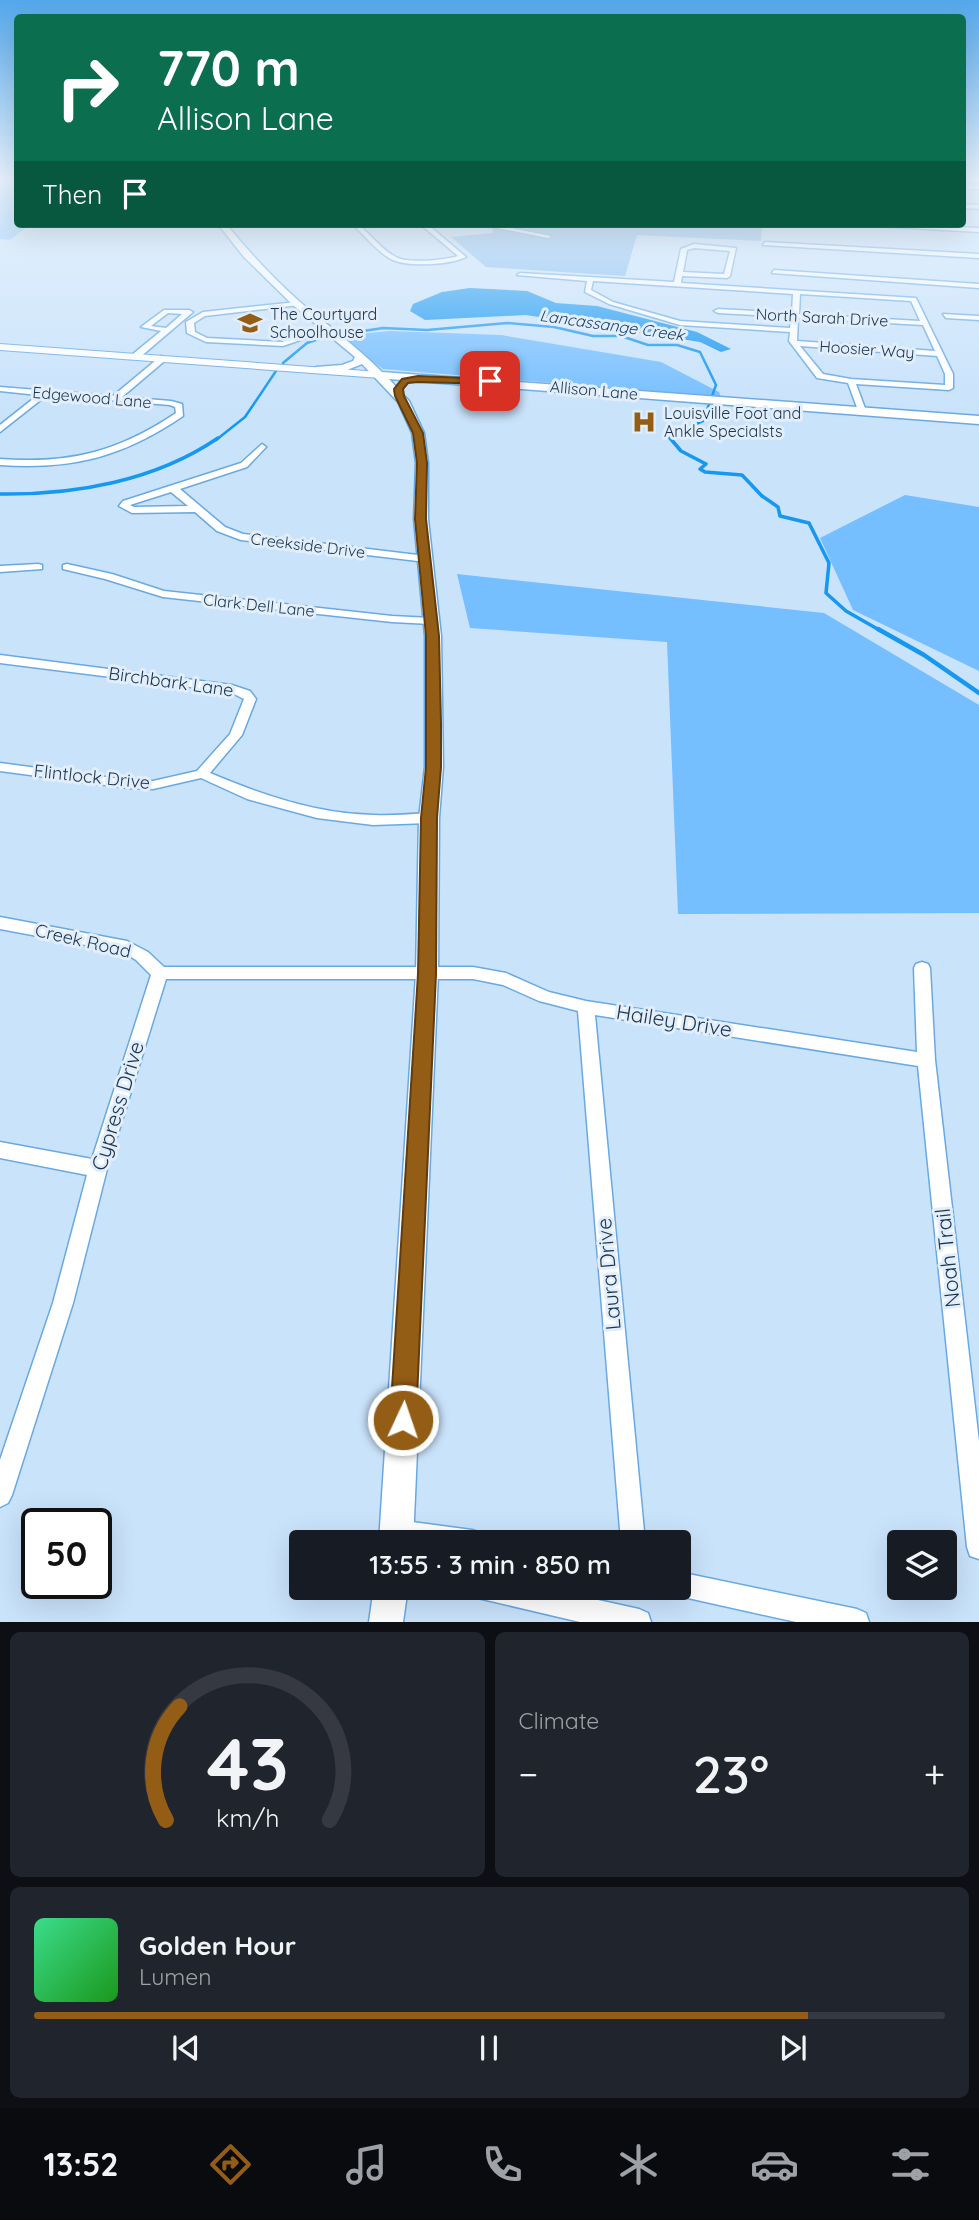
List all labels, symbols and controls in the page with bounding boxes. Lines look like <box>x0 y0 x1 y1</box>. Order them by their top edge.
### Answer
text: 770 m <box>157 37 300 98</box>
icon: right <box>42 42 133 133</box>
text: Allison Lane <box>157 98 334 138</box>
icon: arrive <box>116 175 154 213</box>
text: Then <box>42 178 102 211</box>
place label: The Courtyard Schoolhouse <box>270 304 377 342</box>
street label: North Sarah Drive <box>755 304 889 330</box>
water label: Lancassange Creek <box>539 305 687 345</box>
school or university icon: The Courtyard Schoolhouse <box>236 309 264 337</box>
street label: Hoosier Way <box>819 336 915 362</box>
pin <box>460 351 520 411</box>
icon: arrive <box>471 362 509 400</box>
street label: Allison Lane <box>549 376 639 404</box>
street label: Edgewood Lane <box>32 382 152 412</box>
place label: Louisville Foot and Ankle Specialsts <box>664 403 801 441</box>
hospital icon: Louisville Foot and Ankle Specialsts <box>630 408 658 436</box>
street label: Creekside Drive <box>250 528 366 562</box>
street label: Clark Dell Lane <box>202 589 316 621</box>
street label: Birchbark Lane <box>107 661 235 702</box>
street label: Flintlock Drive <box>33 759 151 794</box>
street label: Creek Road <box>33 918 133 963</box>
street label: Hailey Drive <box>614 998 734 1042</box>
street label: Cypress Drive <box>85 1038 149 1174</box>
street label: Noah Trail <box>929 1207 965 1309</box>
street label: Laura Drive <box>590 1217 626 1331</box>
position arrow <box>366 1383 440 1457</box>
speed limit sign: 50 <box>21 1508 112 1599</box>
map controls <box>887 1530 957 1600</box>
button: layers <box>887 1530 957 1600</box>
text: 13:55 · 3 min · 850 m <box>369 1548 611 1581</box>
text: Climate <box>519 1706 599 1735</box>
text: 43 <box>206 1718 288 1809</box>
text: 23° <box>693 1741 769 1806</box>
text: − <box>519 1750 538 1798</box>
text: + <box>924 1750 945 1798</box>
text: km/h <box>216 1802 279 1833</box>
text: Golden Hour <box>139 1929 296 1962</box>
text: Lumen <box>139 1962 212 1991</box>
icon: previous <box>167 2029 205 2067</box>
icon: pause <box>470 2029 508 2067</box>
icon: next <box>774 2029 812 2067</box>
icon: directions <box>206 2140 255 2189</box>
icon: music <box>342 2140 391 2189</box>
icon: phone <box>478 2140 527 2189</box>
icon: climate <box>614 2140 663 2189</box>
icon: car <box>750 2140 799 2189</box>
icon: filters <box>886 2140 935 2189</box>
text: 13:52 <box>44 2144 119 2184</box>

